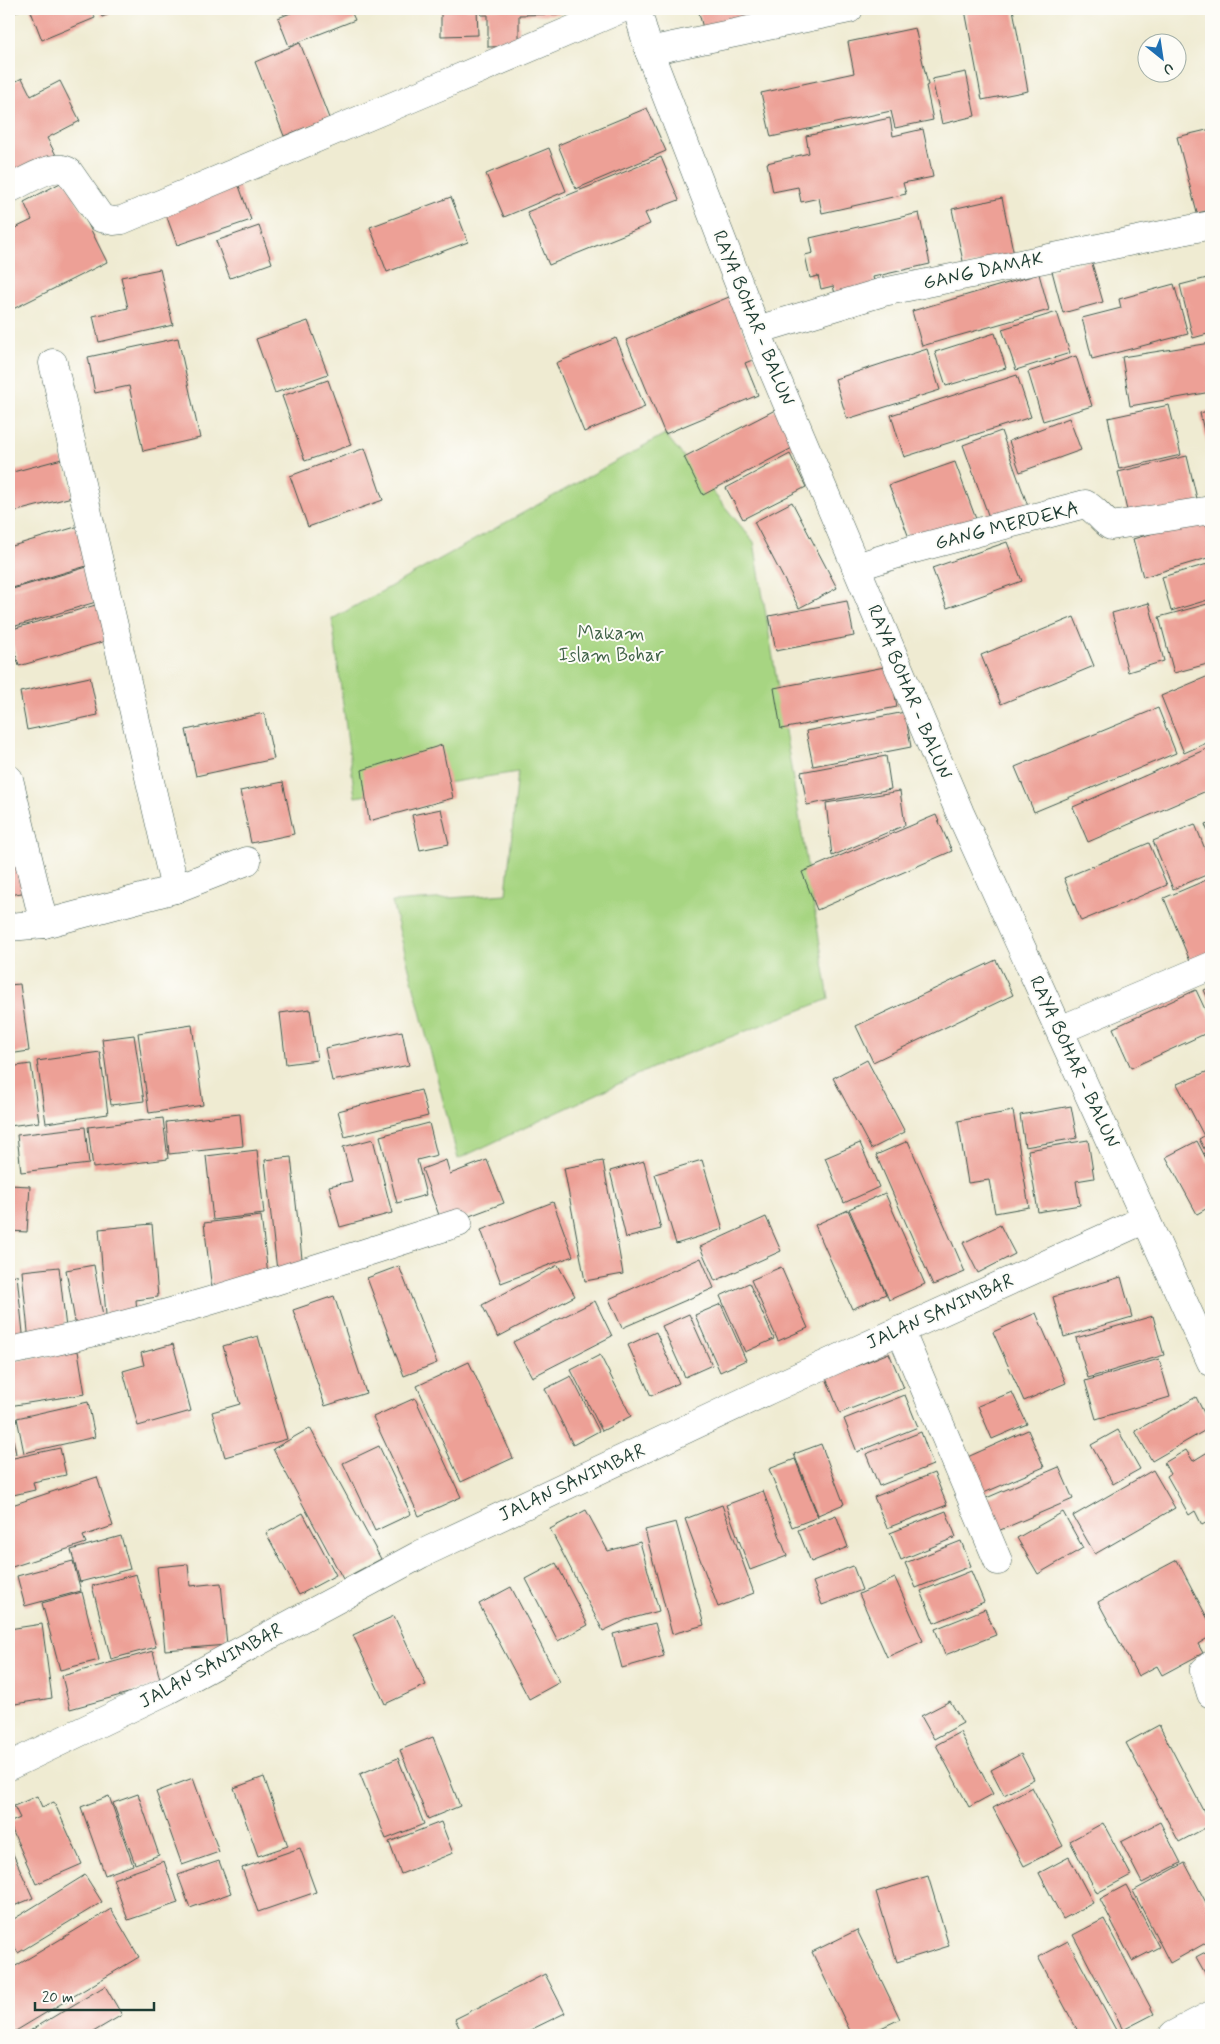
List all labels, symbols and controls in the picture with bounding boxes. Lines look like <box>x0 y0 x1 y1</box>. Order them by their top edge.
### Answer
north arrow <box>1138 32 1188 82</box>
text: U <box>1160 58 1176 78</box>
street label: RAYA BOHAR - BALUN <box>706 227 800 409</box>
street label: GANG DAMAK <box>921 246 1045 296</box>
street label: GANG MERDEKA <box>932 496 1082 556</box>
street label: RAYA BOHAR - BALUN <box>861 601 957 783</box>
park label: Makam Islam Bohar <box>558 621 664 668</box>
street label: RAYA BOHAR - BALUN <box>1023 972 1125 1152</box>
street label: JALAN SANIMBAR <box>862 1268 1018 1356</box>
street label: JALAN SANIMBAR <box>495 1438 649 1528</box>
street label: JALAN SANIMBAR <box>135 1618 287 1714</box>
scale bar <box>35 1979 154 2011</box>
text: 20 m <box>42 1988 74 2008</box>

